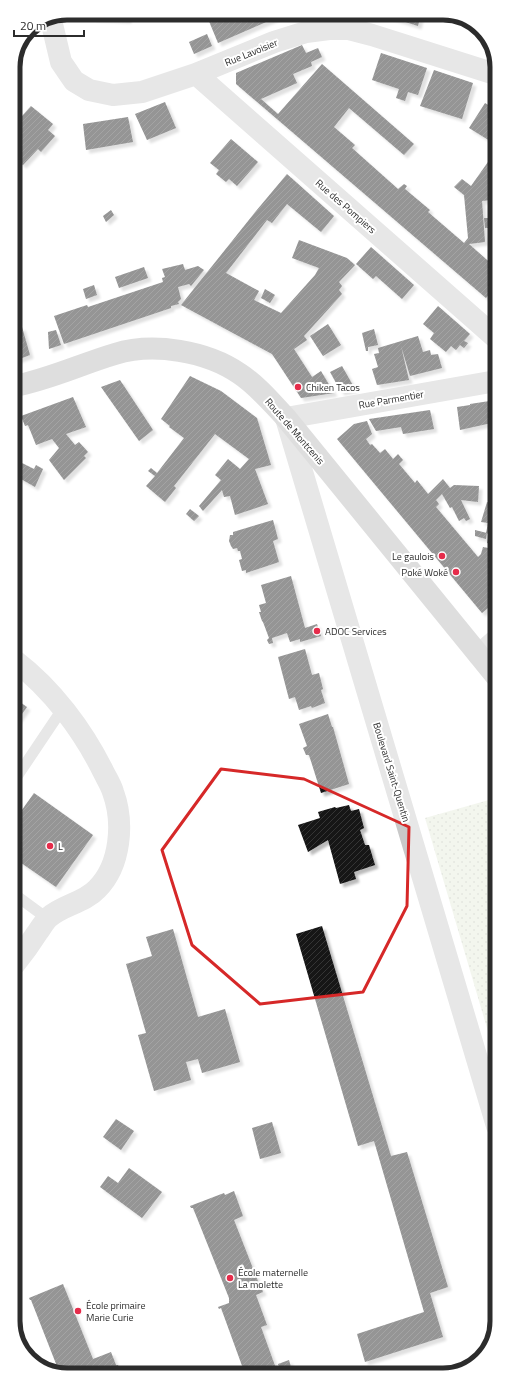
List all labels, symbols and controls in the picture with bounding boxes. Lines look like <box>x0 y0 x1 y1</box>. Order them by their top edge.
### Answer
scale bar <box>14 12 84 38</box>
text: 20 m <box>20 16 46 35</box>
street label: Rue Lavoisier <box>222 35 280 70</box>
street label: Rue des Pompiers <box>312 176 380 237</box>
place label: Chiken Tacos <box>306 380 360 395</box>
marker: Chiken Tacos <box>293 382 303 392</box>
street label: Rue Parmentier <box>357 386 425 413</box>
street label: Route de Montcenis <box>261 395 328 468</box>
place label: Le gaulois <box>392 549 434 564</box>
marker: Le gaulois <box>437 551 447 561</box>
place label: Poké Woké <box>401 565 448 580</box>
marker: Poké Woké <box>451 567 461 577</box>
place label: ADOC Services <box>325 624 387 639</box>
marker: ADOC Services <box>312 626 322 636</box>
street label: Boulevard Saint-Quentin <box>369 720 414 824</box>
place label: L <box>58 839 63 854</box>
marker: L <box>45 841 55 851</box>
place label: École maternelle La molette <box>238 1265 308 1292</box>
marker: École maternelle La molette <box>225 1273 235 1283</box>
place label: École primaire Marie Curie <box>86 1298 145 1325</box>
marker: École primaire Marie Curie <box>73 1306 83 1316</box>

